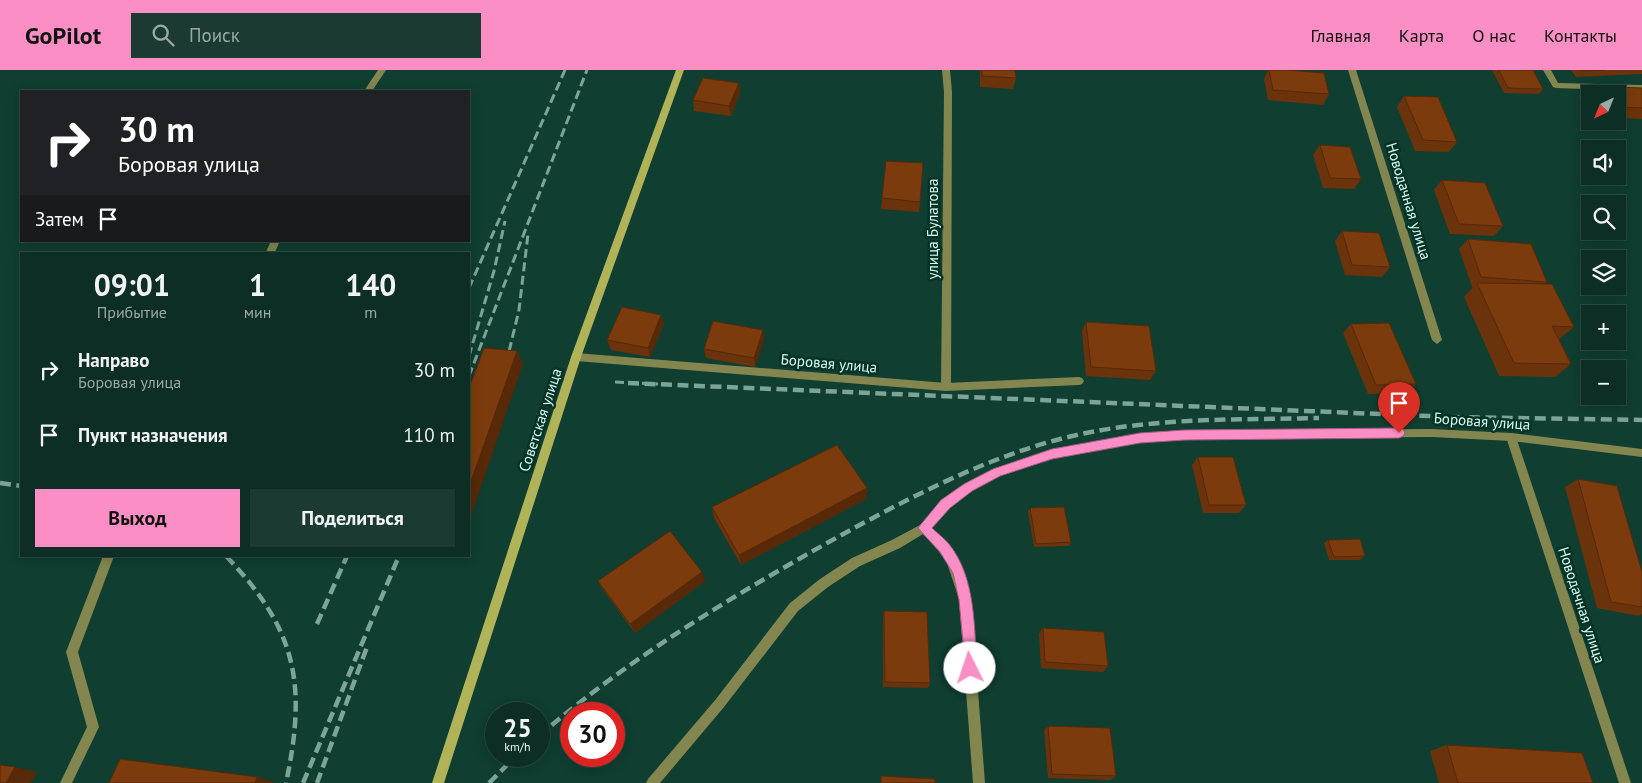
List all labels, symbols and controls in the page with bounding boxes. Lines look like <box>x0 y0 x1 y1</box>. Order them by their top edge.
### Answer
search box <box>131 13 481 58</box>
text: GoPilot <box>25 20 101 51</box>
icon: search <box>149 21 177 49</box>
text: Поиск <box>189 23 240 47</box>
text: Главная <box>1310 24 1371 47</box>
text: Карта <box>1399 24 1444 47</box>
text: О нас <box>1472 24 1516 47</box>
text: Контакты <box>1544 24 1617 47</box>
north arrow <box>1581 85 1626 130</box>
map controls <box>1581 85 1626 405</box>
text: 30 m <box>118 106 195 152</box>
icon: right <box>35 110 100 175</box>
street label: Новодачная улица <box>1382 140 1436 262</box>
button: sound <box>1581 140 1626 185</box>
text: Боровая улица <box>118 150 260 178</box>
street label: улица Булатова <box>923 179 942 279</box>
button: search <box>1581 195 1626 240</box>
icon: arrive <box>94 205 122 233</box>
text: Затем <box>35 207 84 231</box>
button: layers <box>1581 250 1626 295</box>
text: 09:01 <box>94 265 170 304</box>
text: 1 <box>249 265 266 304</box>
text: 140 <box>345 265 396 304</box>
text: Прибытие <box>97 302 167 322</box>
text: мин <box>244 302 271 322</box>
text: m <box>364 302 377 322</box>
button: + <box>1581 305 1626 350</box>
text: Направо <box>78 348 149 372</box>
street label: Боровая улица <box>780 349 878 377</box>
icon: right <box>35 356 63 384</box>
text: 30 m <box>414 358 455 382</box>
button: − <box>1581 360 1626 405</box>
street label: Советская улица <box>514 366 566 474</box>
text: Боровая улица <box>78 372 181 392</box>
pin <box>1378 382 1420 433</box>
icon: arrive <box>1385 389 1413 417</box>
street label: Боровая улица <box>1433 408 1531 434</box>
icon: arrive <box>35 421 63 449</box>
text: Пункт назначения <box>78 423 228 447</box>
text: 110 m <box>403 423 455 447</box>
button: Выход <box>35 489 240 547</box>
button: Поделиться <box>250 489 455 547</box>
street label: Новодачная улица <box>1554 544 1610 666</box>
position arrow <box>943 641 995 693</box>
speed limit sign: 30 <box>560 702 625 767</box>
text: 25 <box>503 712 532 744</box>
text: km/h <box>504 739 531 754</box>

